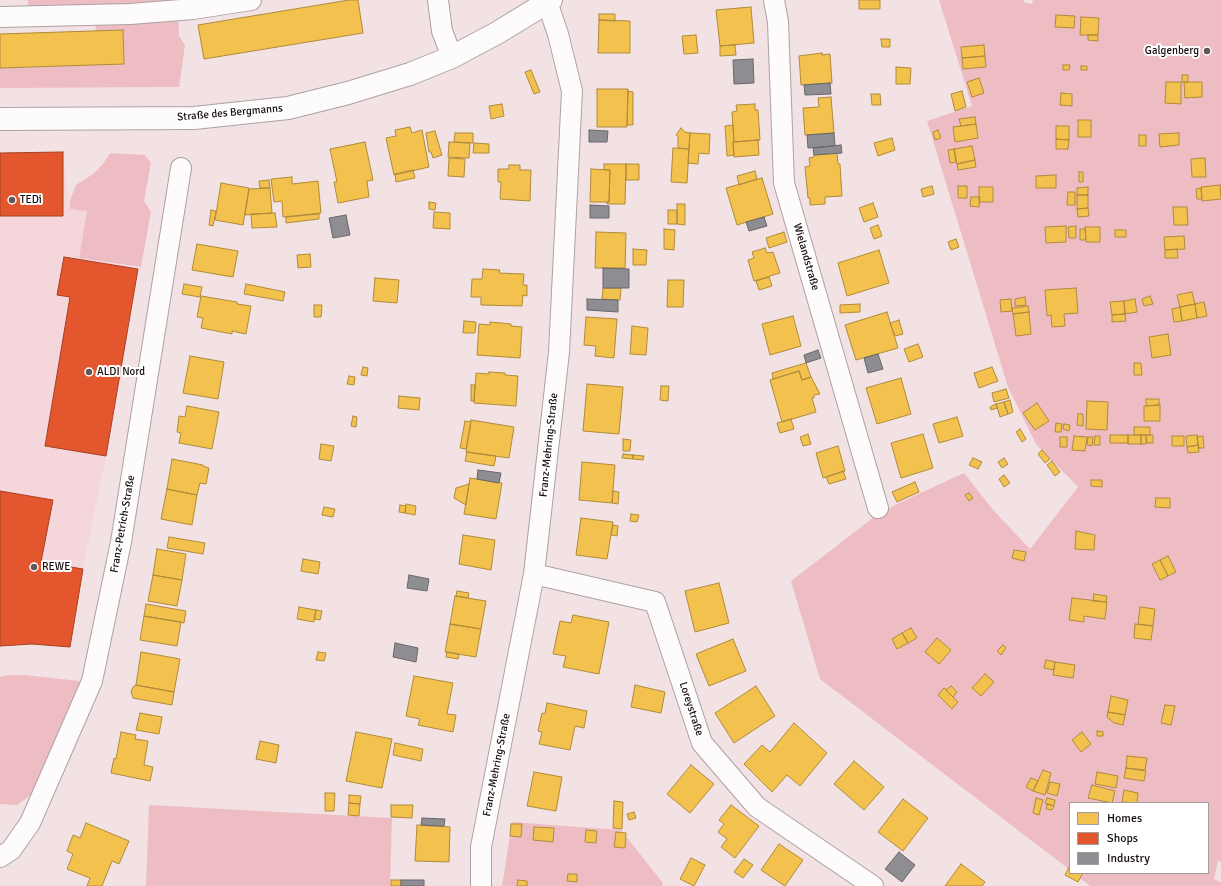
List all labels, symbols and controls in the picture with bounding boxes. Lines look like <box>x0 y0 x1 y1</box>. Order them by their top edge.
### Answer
place label: Galgenberg <box>1145 44 1199 58</box>
marker: Galgenberg <box>1202 46 1212 56</box>
street label: Straße des Bergmanns <box>177 102 283 124</box>
place label: TEDi <box>20 193 42 207</box>
marker: TEDi <box>7 195 17 205</box>
street label: Wielandstraße <box>790 222 822 292</box>
place label: ALDI Nord <box>97 365 145 379</box>
marker: ALDI Nord <box>84 367 94 377</box>
street label: Franz-Mehring-Straße <box>537 392 561 498</box>
street label: Franz-Petrich-Straße <box>108 474 138 574</box>
place label: REWE <box>42 560 70 574</box>
marker: REWE <box>29 562 39 572</box>
street label: Loreystraße <box>676 680 706 738</box>
street label: Franz-Mehring-Straße <box>481 712 513 818</box>
legend <box>1069 802 1209 874</box>
text: Homes <box>1107 811 1142 826</box>
text: Shops <box>1107 831 1138 846</box>
text: Industry <box>1107 851 1150 866</box>

